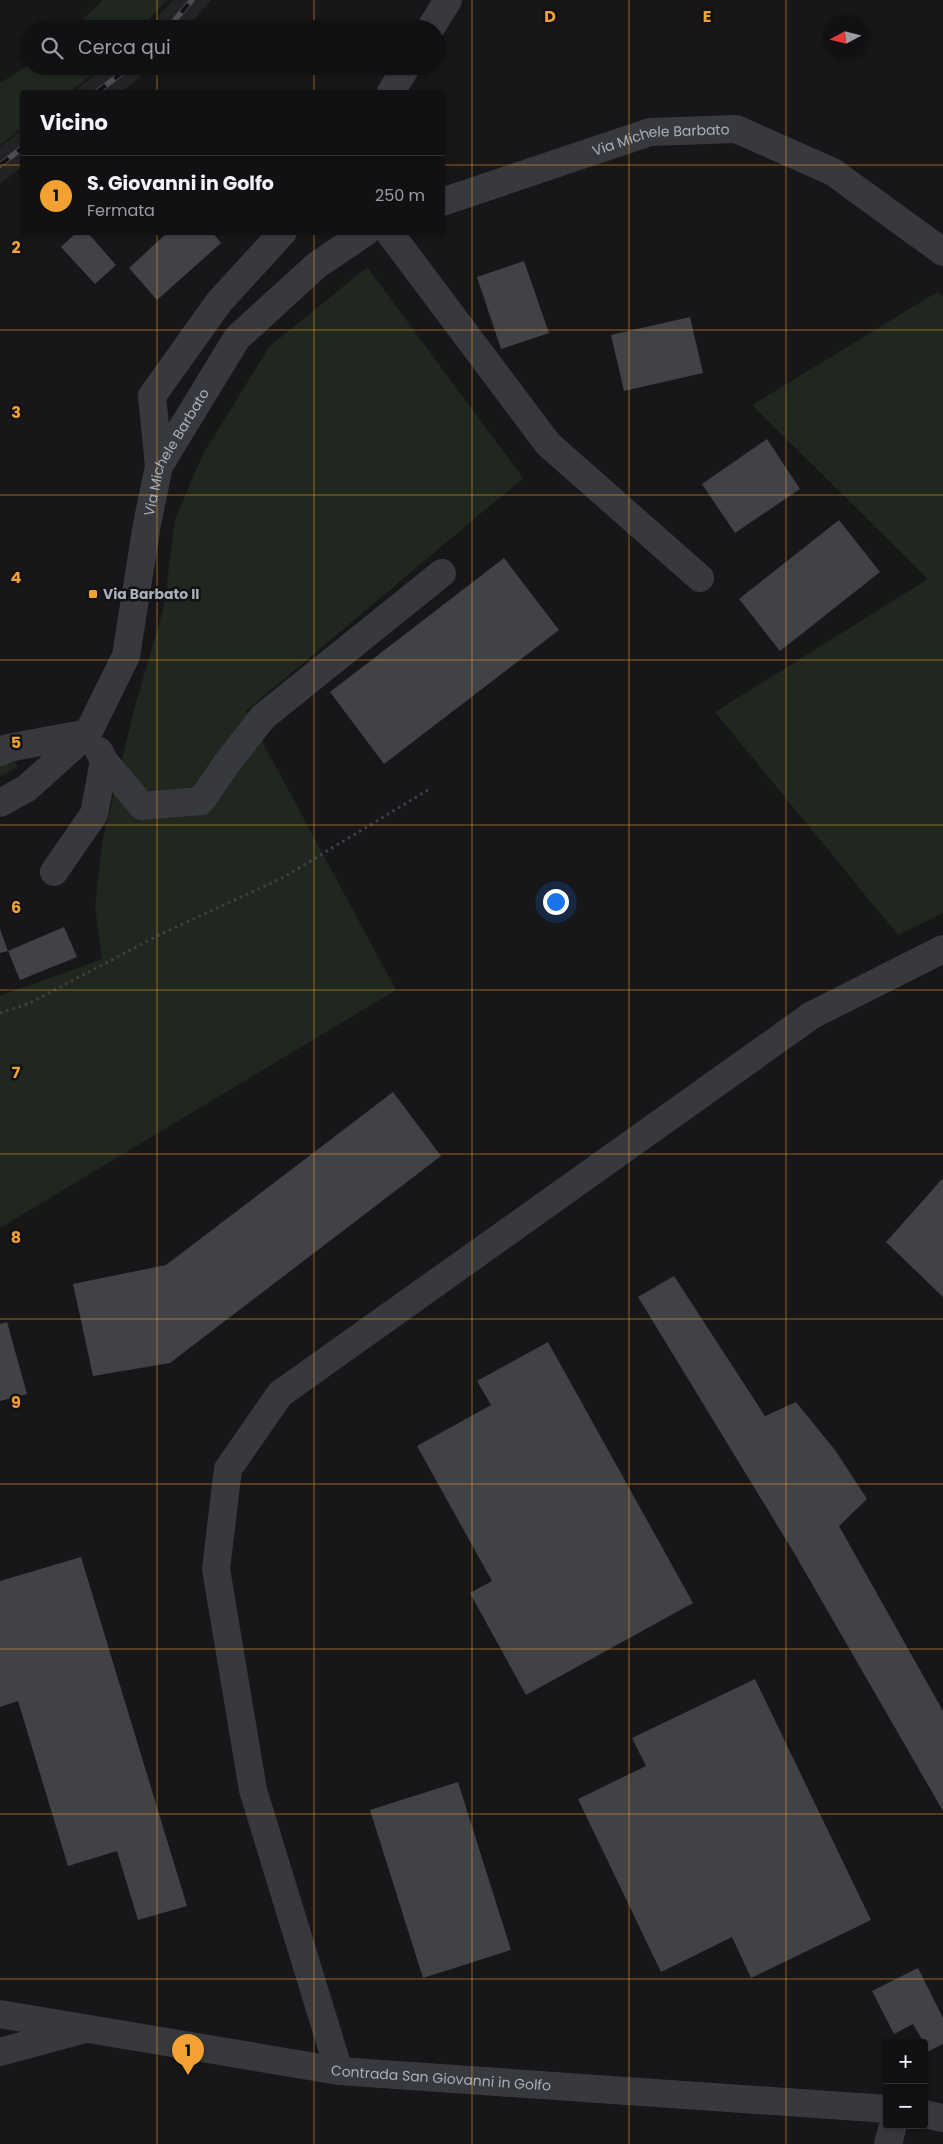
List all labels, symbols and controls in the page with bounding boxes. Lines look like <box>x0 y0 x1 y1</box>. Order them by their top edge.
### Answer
text: D <box>544 5 556 28</box>
text: E <box>703 5 711 28</box>
north arrow <box>823 15 868 60</box>
search box <box>20 20 445 75</box>
icon: search <box>38 34 66 62</box>
text: Cerca qui <box>78 34 171 61</box>
text: Vicino <box>40 108 108 137</box>
street label: Via Michele Barbato <box>589 119 730 161</box>
text: S. Giovanni in Golfo <box>87 170 274 197</box>
text: 1 <box>53 184 59 207</box>
text: 250 m <box>375 184 425 207</box>
text: Fermata <box>87 199 155 222</box>
text: 2 <box>11 236 21 259</box>
street label: Via Michele Barbato <box>139 385 214 518</box>
text: 3 <box>11 401 21 424</box>
text: 4 <box>11 566 22 589</box>
place label: Via Barbato II <box>103 584 199 604</box>
marker: Via Barbato II <box>87 588 99 600</box>
text: 5 <box>11 731 21 754</box>
your location <box>543 889 569 915</box>
text: 6 <box>11 896 21 919</box>
text: 7 <box>12 1061 21 1084</box>
text: 8 <box>11 1226 21 1249</box>
text: 9 <box>11 1391 21 1414</box>
pin: 1 <box>172 2034 204 2075</box>
map controls <box>883 2039 928 2129</box>
button: + <box>883 2039 928 2084</box>
street label: Contrada San Giovanni in Golfo <box>329 2060 552 2096</box>
button: − <box>883 2084 928 2129</box>

